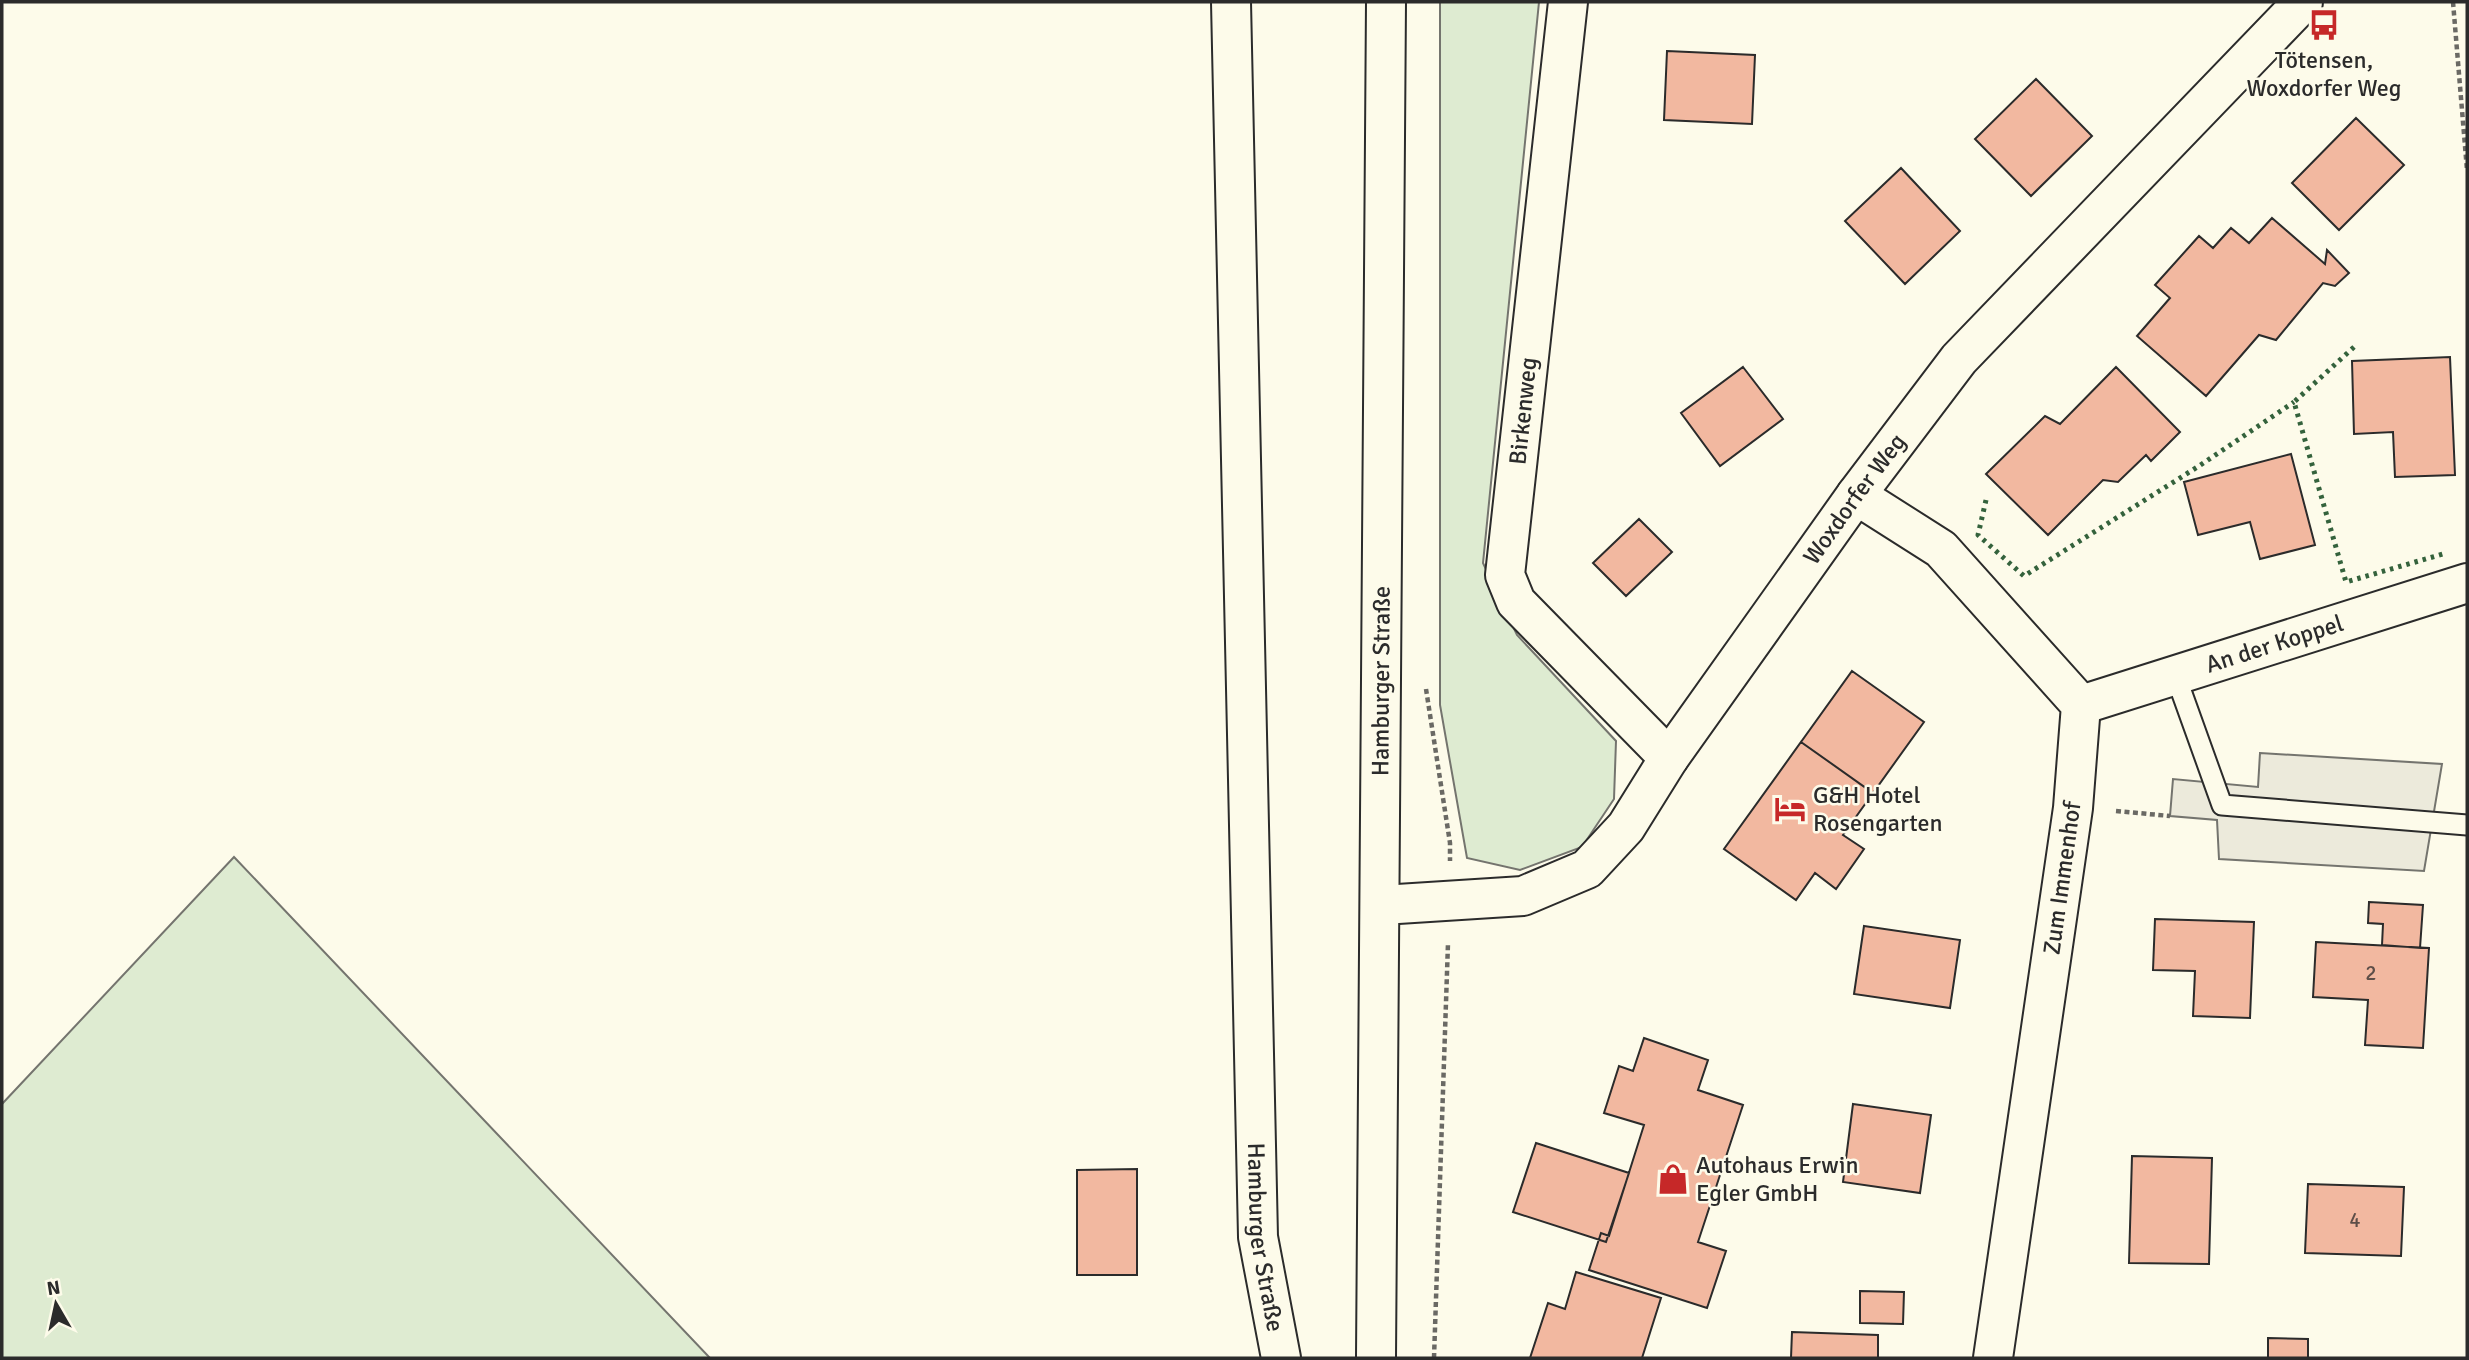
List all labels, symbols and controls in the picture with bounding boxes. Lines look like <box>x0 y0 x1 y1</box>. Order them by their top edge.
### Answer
bus stop icon: Tötensen, Woxdorfer Weg <box>2307 8 2341 42</box>
place label: Tötensen, Woxdorfer Weg <box>2247 45 2401 103</box>
street label: Birkenweg <box>1502 356 1544 466</box>
street label: Woxdorfer Weg <box>1796 427 1912 570</box>
street label: Hamburger Straße <box>1365 586 1397 776</box>
street label: An der Koppel <box>2202 608 2347 680</box>
place label: G&H Hotel Rosengarten <box>1813 780 1943 838</box>
hotel icon: G&H Hotel Rosengarten <box>1773 792 1807 826</box>
street label: Zum Immenhof <box>2036 799 2088 956</box>
house number: 2 <box>2365 960 2377 986</box>
street label: Hamburger Straße <box>1241 1142 1291 1334</box>
place label: Autohaus Erwin Egler GmbH <box>1696 1150 1859 1208</box>
shop icon: Autohaus Erwin Egler GmbH <box>1656 1162 1690 1196</box>
house number: 4 <box>2349 1207 2361 1233</box>
north arrow <box>21 1269 91 1339</box>
text: N <box>45 1275 62 1301</box>

